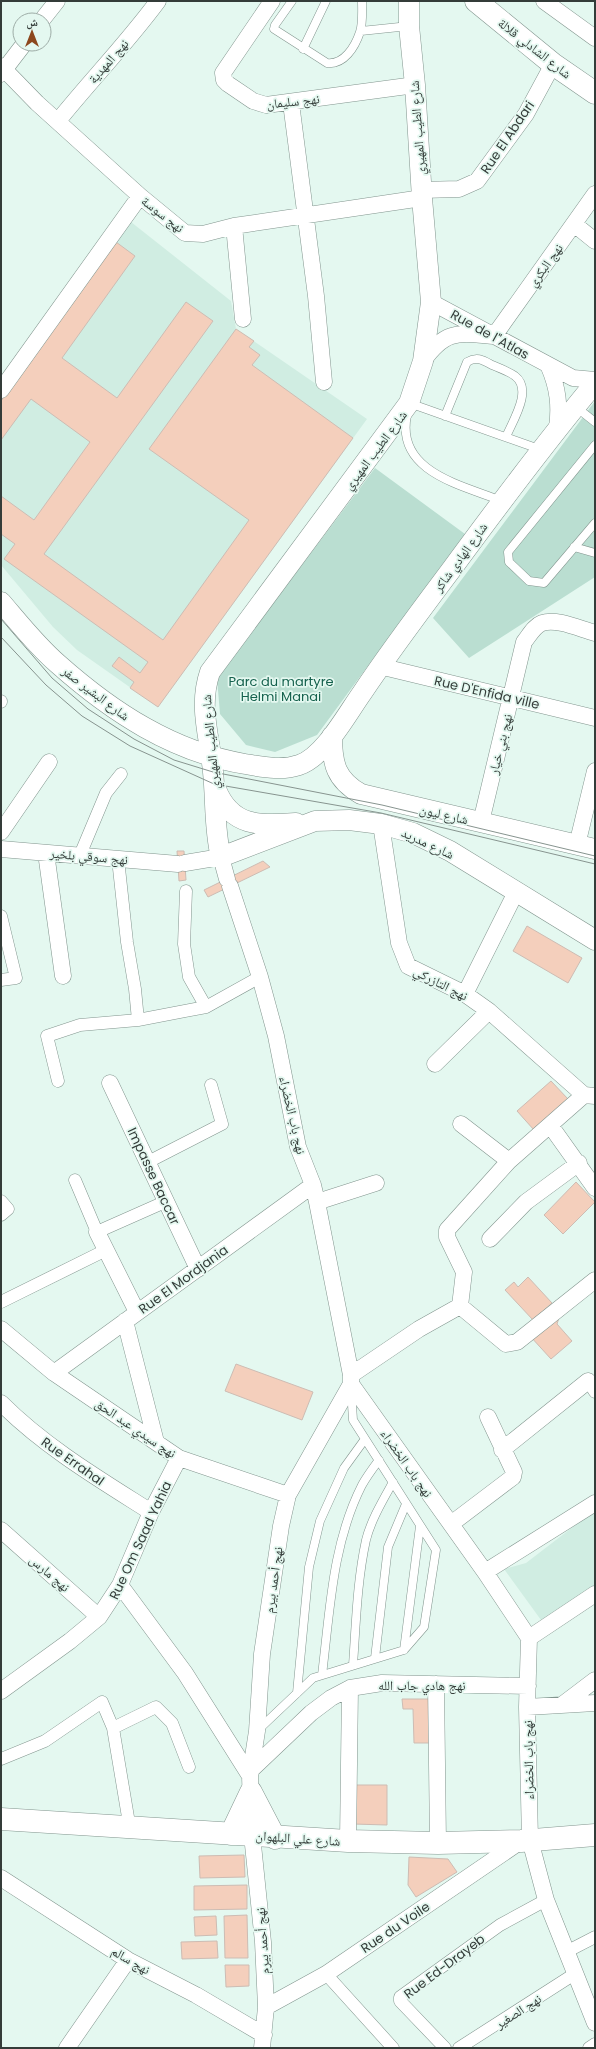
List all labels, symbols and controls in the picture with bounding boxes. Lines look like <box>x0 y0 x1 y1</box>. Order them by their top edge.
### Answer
north arrow <box>12 12 52 52</box>
text: ش <box>26 14 38 30</box>
street label: شارع الشادلي قلالة <box>493 14 575 84</box>
street label: نهج المهدية <box>84 35 133 88</box>
street label: شارع الطيب المهيري <box>405 80 432 176</box>
street label: نهج سليمان <box>266 89 321 114</box>
street label: Rue El Abdari <box>476 97 539 178</box>
street label: نهج سوسة <box>137 192 188 237</box>
street label: نهج البكري <box>523 240 569 292</box>
street label: Rue de l"Atlas <box>447 305 533 364</box>
street label: شارع الطيب المهيري <box>339 407 413 495</box>
street label: شارع الهادي شاكر <box>428 519 493 597</box>
street label: شارع البشير صفر <box>57 661 134 725</box>
street label: Rue D'Enfida ville <box>432 671 541 714</box>
park label: Parc du martyre Helmi Manai <box>228 672 334 706</box>
street label: شارع الطيب المهيري <box>197 694 225 790</box>
street label: نهج بني خيار <box>484 712 518 778</box>
street label: شارع ليون <box>418 800 470 829</box>
street label: شارع مدريد <box>398 823 457 864</box>
street label: نهج سوقي بلخير <box>48 844 129 871</box>
street label: نهج التازركي <box>410 962 471 1006</box>
street label: نهج باب الخضراء <box>274 1074 311 1156</box>
street label: Impasse Baccar <box>123 1124 184 1228</box>
street label: Rue El Mordjania <box>135 1240 232 1318</box>
street label: نهج سيدي عبد الحق <box>91 1394 180 1464</box>
street label: نهج باب الخضراء <box>376 1425 437 1501</box>
street label: Rue Errahal <box>37 1433 108 1490</box>
street label: Rue Om Saad Yahia <box>105 1478 176 1603</box>
street label: نهج أحمد بيرم <box>259 1546 288 1615</box>
street label: نهج مارس <box>25 1550 74 1596</box>
street label: نهج هادي جاب الله <box>378 1676 466 1696</box>
street label: نهج باب الخضراء <box>518 1720 539 1800</box>
street label: شارع علي البلهوان <box>255 1826 341 1852</box>
street label: Rue du Voile <box>357 1897 434 1958</box>
street label: نهج أحمد بيرم <box>251 1907 274 1975</box>
street label: Rue Ed-Drayeb <box>400 1929 489 2003</box>
street label: نهج سالم <box>108 1942 154 1979</box>
street label: نهج الصغير <box>490 1989 545 2034</box>

